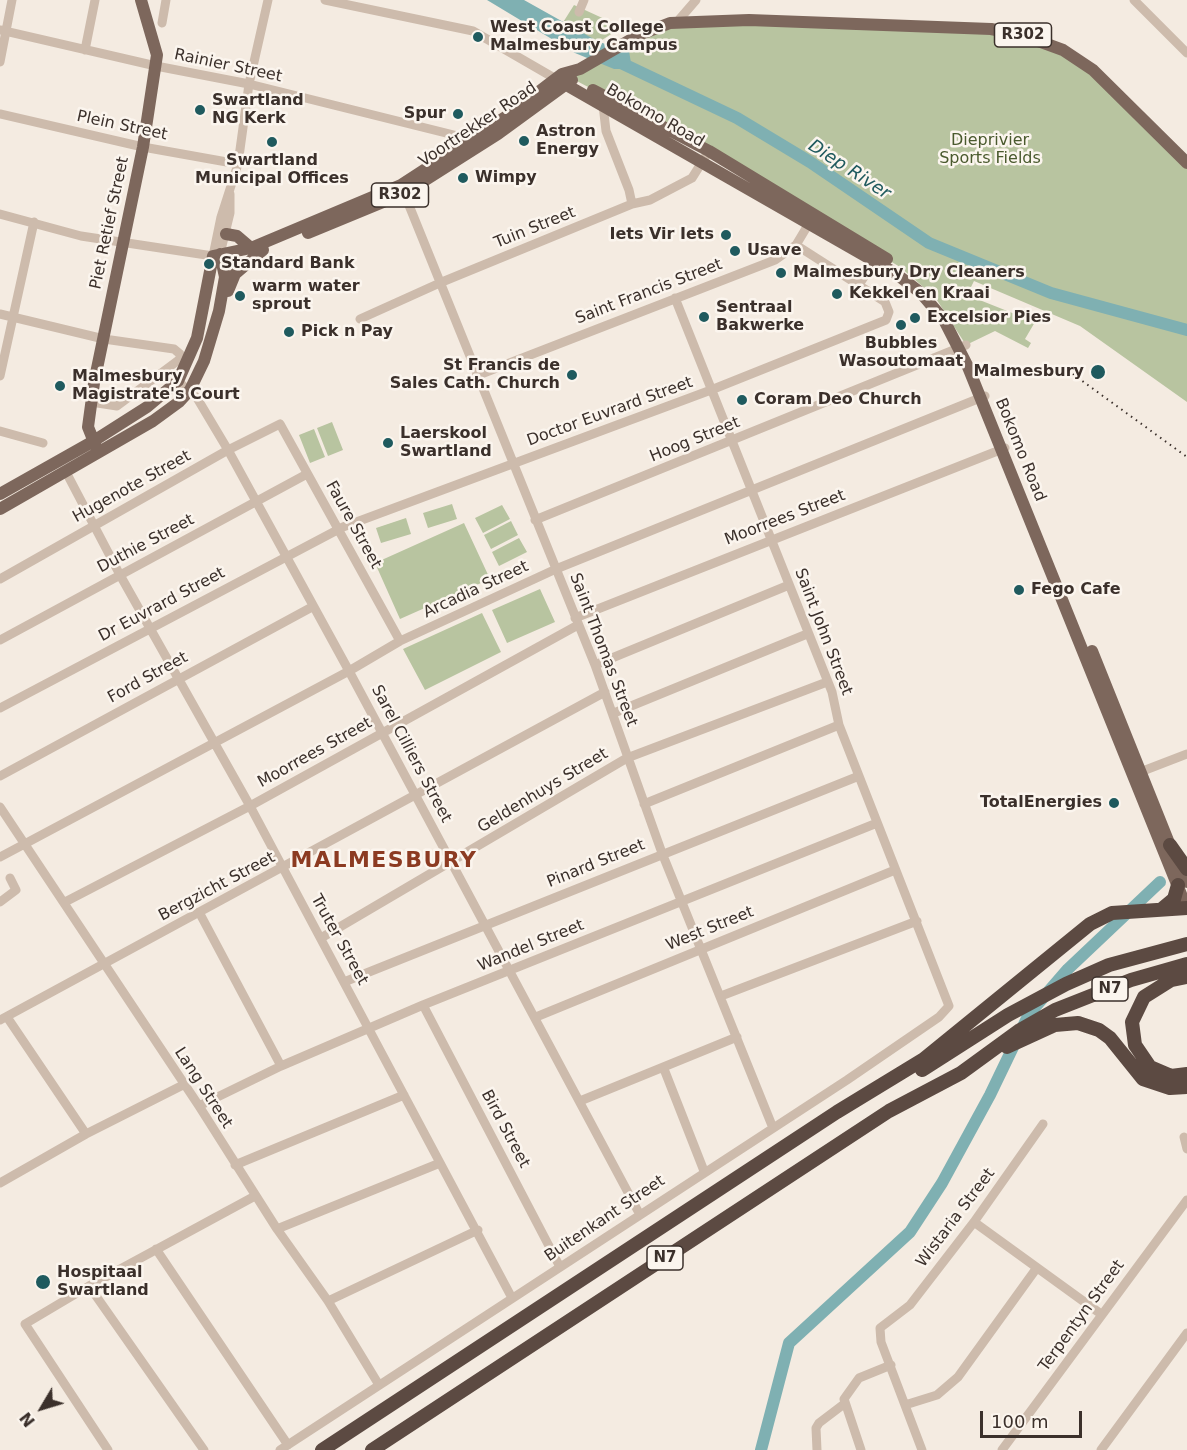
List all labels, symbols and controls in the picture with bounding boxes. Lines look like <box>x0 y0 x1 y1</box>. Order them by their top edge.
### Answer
place label: West Coast College Malmesbury Campus <box>490 18 678 56</box>
road number: R302 <box>994 23 1052 47</box>
marker: West Coast College Malmesbury Campus <box>471 30 485 44</box>
street label: Rainier Street <box>172 45 284 87</box>
street label: Voortrekker Road <box>416 79 540 171</box>
street label: Bokomo Road <box>603 80 707 152</box>
place label: Swartland NG Kerk <box>212 91 304 129</box>
marker: Swartland NG Kerk <box>193 103 207 117</box>
place label: Spur <box>404 104 446 124</box>
street label: Plein Street <box>75 107 169 145</box>
marker: Spur <box>451 107 465 121</box>
place label: Astron Energy <box>536 122 599 160</box>
park label: Dieprivier Sports Fields <box>939 131 1041 169</box>
marker: Astron Energy <box>517 134 531 148</box>
marker: Swartland Municipal Offices <box>265 135 279 149</box>
water label: Diep River <box>804 135 894 205</box>
place label: Swartland Municipal Offices <box>195 151 349 189</box>
street label: Piet Retief Street <box>87 155 133 291</box>
place label: Wimpy <box>475 168 537 188</box>
marker: Wimpy <box>456 171 470 185</box>
road number: R302 <box>372 183 428 207</box>
street label: Tuin Street <box>492 203 578 253</box>
place label: Iets Vir Iets <box>609 225 714 245</box>
marker: Iets Vir Iets <box>719 228 733 242</box>
place label: Usave <box>747 241 802 261</box>
marker: Usave <box>728 244 742 258</box>
place label: Standard Bank <box>221 254 355 274</box>
street label: Saint Francis Street <box>573 255 725 329</box>
marker: Standard Bank <box>202 257 216 271</box>
place label: Malmesbury Dry Cleaners <box>793 263 1025 283</box>
marker: Malmesbury Dry Cleaners <box>774 266 788 280</box>
place label: warm water sprout <box>252 277 360 315</box>
place label: Kekkel en Kraai <box>849 284 990 304</box>
marker: Kekkel en Kraai <box>830 287 844 301</box>
marker: warm water sprout <box>233 289 247 303</box>
place label: Sentraal Bakwerke <box>716 298 804 336</box>
place label: Excelsior Pies <box>927 308 1051 328</box>
marker: Sentraal Bakwerke <box>697 310 711 324</box>
marker: Excelsior Pies <box>908 311 922 325</box>
marker: Bubbles Wasoutomaat <box>894 318 908 332</box>
place label: Pick n Pay <box>301 322 393 342</box>
marker: Pick n Pay <box>282 325 296 339</box>
place label: Bubbles Wasoutomaat <box>839 334 963 372</box>
place label: St Francis de Sales Cath. Church <box>390 356 560 394</box>
place label: Malmesbury <box>974 362 1084 382</box>
marker: Malmesbury <box>1089 363 1107 381</box>
place label: Malmesbury Magistrate's Court <box>72 367 240 405</box>
marker: St Francis de Sales Cath. Church <box>565 368 579 382</box>
street label: Doctor Euvrard Street <box>525 373 695 451</box>
marker: Malmesbury Magistrate's Court <box>53 379 67 393</box>
place label: Coram Deo Church <box>754 390 922 410</box>
marker: Coram Deo Church <box>735 393 749 407</box>
street label: Bokomo Road <box>991 395 1049 505</box>
street label: Hoog Street <box>647 413 743 467</box>
place label: Laerskool Swartland <box>400 424 492 462</box>
marker: Laerskool Swartland <box>381 436 395 450</box>
street label: Hugenote Street <box>70 447 194 527</box>
street label: Faure Street <box>321 478 385 572</box>
street label: Moorrees Street <box>722 486 848 550</box>
street label: Duthie Street <box>94 510 198 578</box>
street label: Arcadia Street <box>420 557 532 623</box>
street label: Dr Euvrard Street <box>96 564 228 646</box>
street label: Saint John Street <box>790 566 856 698</box>
street label: Saint Thomas Street <box>565 570 641 730</box>
place label: Fego Cafe <box>1031 580 1120 600</box>
marker: Fego Cafe <box>1012 583 1026 597</box>
street label: Ford Street <box>105 648 191 708</box>
street label: Sarel Cilliers Street <box>367 682 455 826</box>
street label: Moorrees Street <box>255 714 375 792</box>
street label: Geldenhuys Street <box>474 744 612 838</box>
place label: TotalEnergies <box>980 793 1102 813</box>
marker: TotalEnergies <box>1107 796 1121 810</box>
street label: Pinard Street <box>544 836 648 892</box>
street label: Bergzicht Street <box>156 848 278 926</box>
district label: MALMESBURY <box>290 848 478 874</box>
street label: Truter Street <box>306 891 372 989</box>
street label: West Street <box>663 903 757 955</box>
street label: Wandel Street <box>475 916 587 976</box>
road number: N7 <box>1092 977 1128 1001</box>
street label: Lang Street <box>170 1044 236 1132</box>
street label: Bird Street <box>476 1087 534 1171</box>
street label: Wistaria Street <box>913 1165 999 1271</box>
street label: Buitenkant Street <box>541 1172 669 1266</box>
road number: N7 <box>647 1246 683 1270</box>
street label: Terpentyn Street <box>1035 1256 1129 1376</box>
place label: Hospitaal Swartland <box>57 1263 149 1301</box>
marker: Hospitaal Swartland <box>34 1273 52 1291</box>
north arrow <box>12 1378 72 1438</box>
scale bar <box>983 1399 1085 1437</box>
text: N <box>16 1408 39 1431</box>
text: 100 m <box>991 1411 1049 1432</box>

